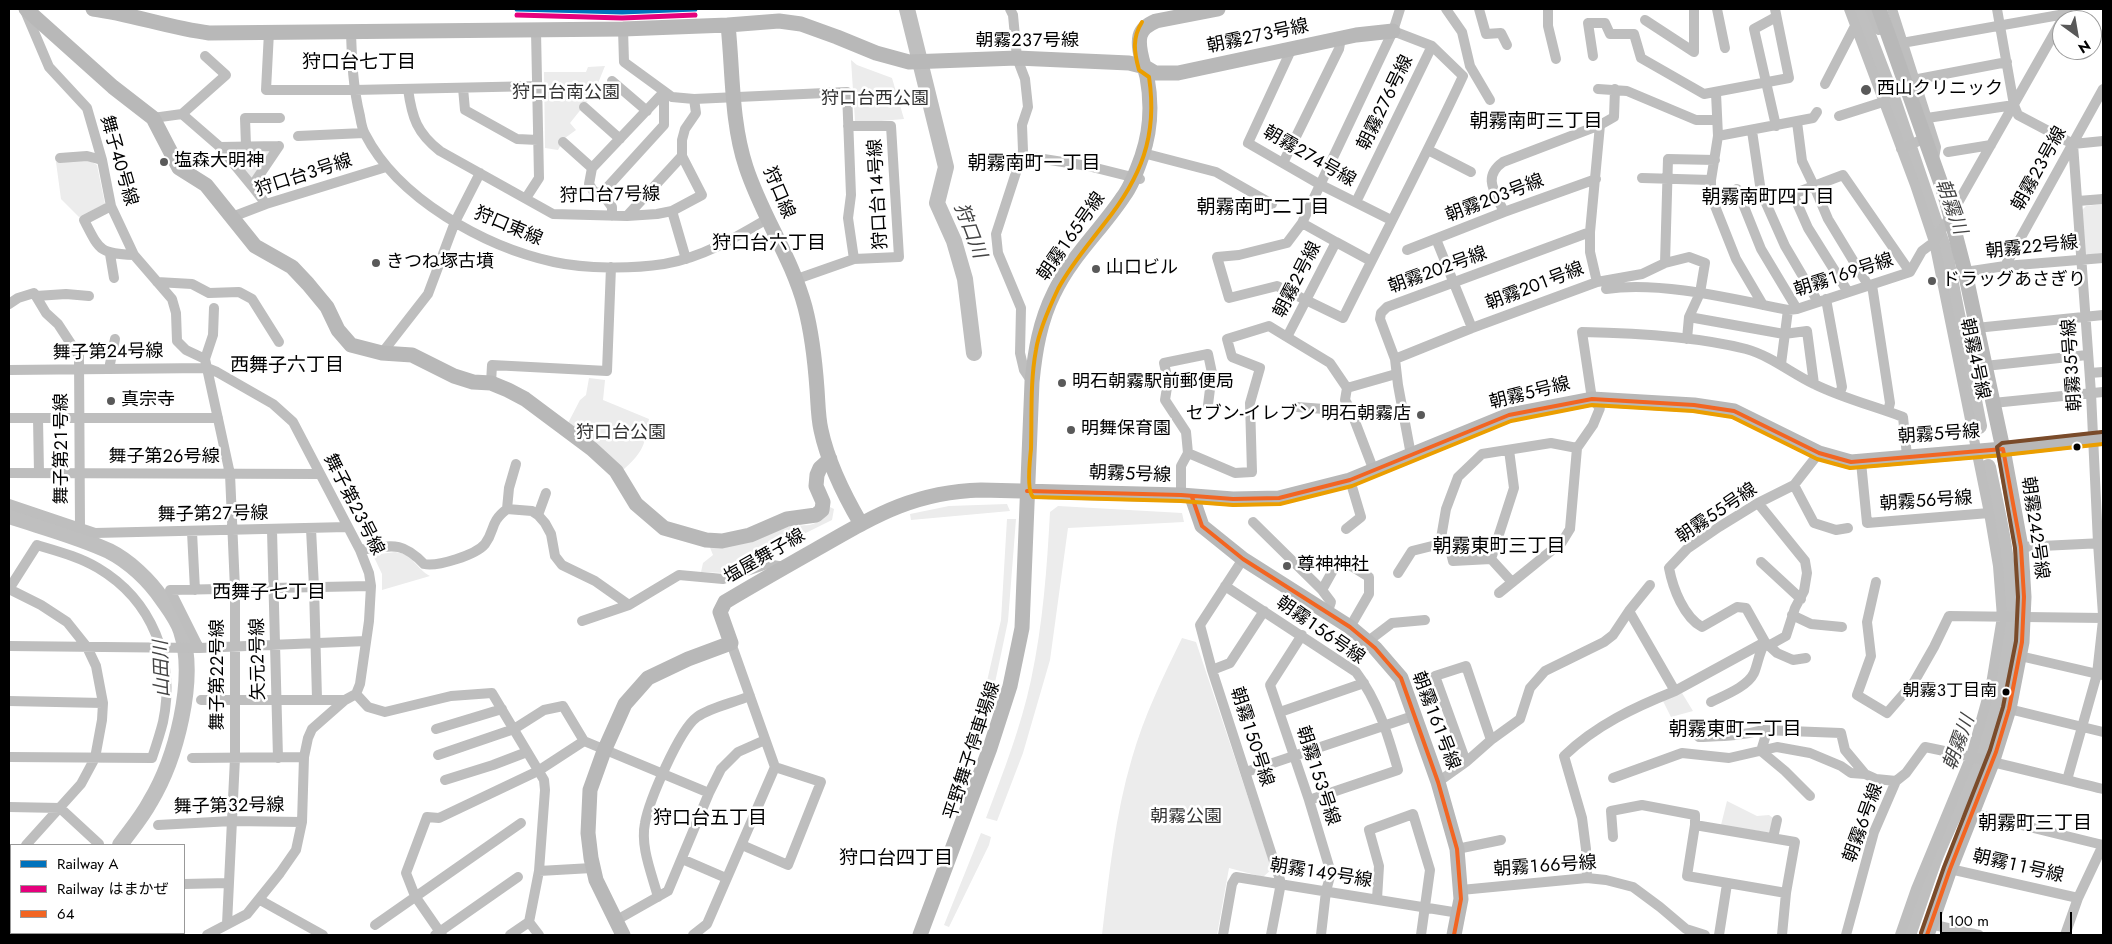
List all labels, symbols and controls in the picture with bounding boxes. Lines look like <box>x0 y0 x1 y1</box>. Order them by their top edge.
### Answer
north arrow <box>2052 10 2102 60</box>
street label: 朝霧２７３号線 <box>1205 16 1311 58</box>
street label: 朝霧２３７号線 <box>975 31 1079 53</box>
text: N <box>2074 35 2094 58</box>
district label: 狩口台七丁目 <box>302 52 416 74</box>
street label: 朝霧２７６号線 <box>1354 52 1418 154</box>
place label: 西山クリニック <box>1877 79 2003 101</box>
park label: 狩口台南公園 <box>512 83 620 105</box>
marker: 西山クリニック <box>1859 83 1873 97</box>
park label: 狩口台西公園 <box>821 89 929 111</box>
district label: 朝霧南町三丁目 <box>1470 111 1602 133</box>
street label: 舞子４０号線 <box>95 113 141 209</box>
street label: 朝霧２７４号線 <box>1259 122 1359 192</box>
street label: 朝霧２３号線 <box>2008 123 2072 215</box>
street label: 狩口台１４号線 <box>865 138 893 250</box>
street label: 狩口台３号線 <box>253 150 355 202</box>
place label: 塩森大明神 <box>174 151 264 173</box>
district label: 朝霧南町一丁目 <box>968 153 1100 175</box>
marker: 塩森大明神 <box>158 156 170 168</box>
street label: 狩口線 <box>758 164 798 222</box>
street label: 朝霧２０３号線 <box>1443 170 1547 228</box>
water label: 朝霧川 <box>1930 176 1970 238</box>
street label: 狩口台７号線 <box>560 184 660 208</box>
district label: 朝霧南町四丁目 <box>1702 187 1834 209</box>
street label: 朝霧１６５号線 <box>1034 188 1110 286</box>
district label: 朝霧南町二丁目 <box>1197 197 1329 219</box>
water label: 狩口川 <box>948 200 990 262</box>
street label: 狩口東線 <box>471 203 545 251</box>
street label: 朝霧２２号線 <box>1985 232 2079 264</box>
district label: 狩口台六丁目 <box>712 233 826 255</box>
street label: 朝霧２号線 <box>1270 238 1326 322</box>
street label: 朝霧２０２号線 <box>1386 243 1490 299</box>
street label: 朝霧１６９号線 <box>1792 250 1896 302</box>
place label: きつね塚古墳 <box>386 252 494 274</box>
marker: きつね塚古墳 <box>370 257 382 269</box>
place label: 山口ビル <box>1106 258 1178 280</box>
street label: 朝霧２０１号線 <box>1483 258 1587 316</box>
marker: 山口ビル <box>1090 263 1102 275</box>
place label: ドラッグあさぎり <box>1942 270 2086 292</box>
marker: ドラッグあさぎり <box>1926 275 1938 287</box>
street label: 朝霧４号線 <box>1955 316 1993 402</box>
street label: 朝霧３５号線 <box>2059 318 2087 412</box>
street label: 舞子第２４号線 <box>52 341 164 365</box>
district label: 西舞子六丁目 <box>230 355 344 377</box>
place label: 明石朝霧駅前郵便局 <box>1072 372 1234 394</box>
street label: 朝霧５号線 <box>1487 374 1573 414</box>
marker: 明石朝霧駅前郵便局 <box>1056 377 1068 389</box>
place label: 真宗寺 <box>121 390 175 412</box>
street label: 舞子第２１号線 <box>52 394 74 504</box>
marker: 真宗寺 <box>105 395 117 407</box>
place label: セブン-イレブン 明石朝霧店 <box>1186 404 1411 426</box>
marker: セブン-イレブン 明石朝霧店 <box>1415 409 1427 421</box>
place label: 明舞保育園 <box>1081 419 1171 441</box>
street label: 朝霧５号線 <box>1897 421 1981 449</box>
park label: 狩口台公園 <box>576 423 666 445</box>
marker: 明舞保育園 <box>1065 424 1077 436</box>
unlabelled marker <box>2072 442 2082 452</box>
street label: 舞子第２６号線 <box>109 447 219 469</box>
street label: 舞子第２３号線 <box>318 451 388 559</box>
street label: 朝霧５号線 <box>1088 463 1172 487</box>
street label: 朝霧２４２号線 <box>2016 475 2052 581</box>
street label: 朝霧５５号線 <box>1672 479 1762 549</box>
street label: 朝霧５６号線 <box>1879 488 1973 516</box>
street label: 舞子第２７号線 <box>157 503 269 527</box>
street label: 塩屋舞子線 <box>721 525 809 589</box>
district label: 朝霧東町三丁目 <box>1433 536 1565 558</box>
place label: 尊神神社 <box>1297 555 1369 577</box>
marker: 尊神神社 <box>1281 560 1293 572</box>
district label: 西舞子七丁目 <box>212 582 326 604</box>
street label: 朝霧１５６号線 <box>1271 593 1369 669</box>
street label: 矢元２号線 <box>247 618 271 700</box>
street label: 舞子第２２号線 <box>208 620 230 730</box>
water label: 山田川 <box>151 640 175 698</box>
street label: 朝霧１６１号線 <box>1406 669 1464 773</box>
street label: 平野舞子停車場線 <box>940 679 1006 823</box>
place label: 朝霧3丁目南 <box>1903 682 1997 702</box>
street label: 朝霧１５０号線 <box>1225 685 1277 789</box>
marker: 朝霧3丁目南 <box>2001 687 2011 697</box>
water label: 朝霧川 <box>1940 712 1980 774</box>
district label: 朝霧東町二丁目 <box>1669 719 1801 741</box>
street label: 朝霧１５３号線 <box>1291 724 1343 828</box>
street label: 朝霧６号線 <box>1840 781 1888 865</box>
street label: 舞子第３２号線 <box>173 795 285 819</box>
park label: 朝霧公園 <box>1150 807 1222 829</box>
district label: 狩口台五丁目 <box>653 808 767 830</box>
district label: 朝霧町三丁目 <box>1978 813 2092 835</box>
legend <box>10 844 185 934</box>
street label: 朝霧１１号線 <box>1970 846 2066 888</box>
district label: 狩口台四丁目 <box>839 848 953 870</box>
text: Railway A <box>57 853 118 875</box>
street label: 朝霧１６６号線 <box>1493 853 1597 881</box>
street label: 朝霧１４９号線 <box>1268 855 1374 893</box>
text: Railway はまかぜ <box>57 878 168 900</box>
scale bar <box>1942 902 2074 934</box>
text: 64 <box>57 903 74 925</box>
text: 100 m <box>1948 910 1989 932</box>

